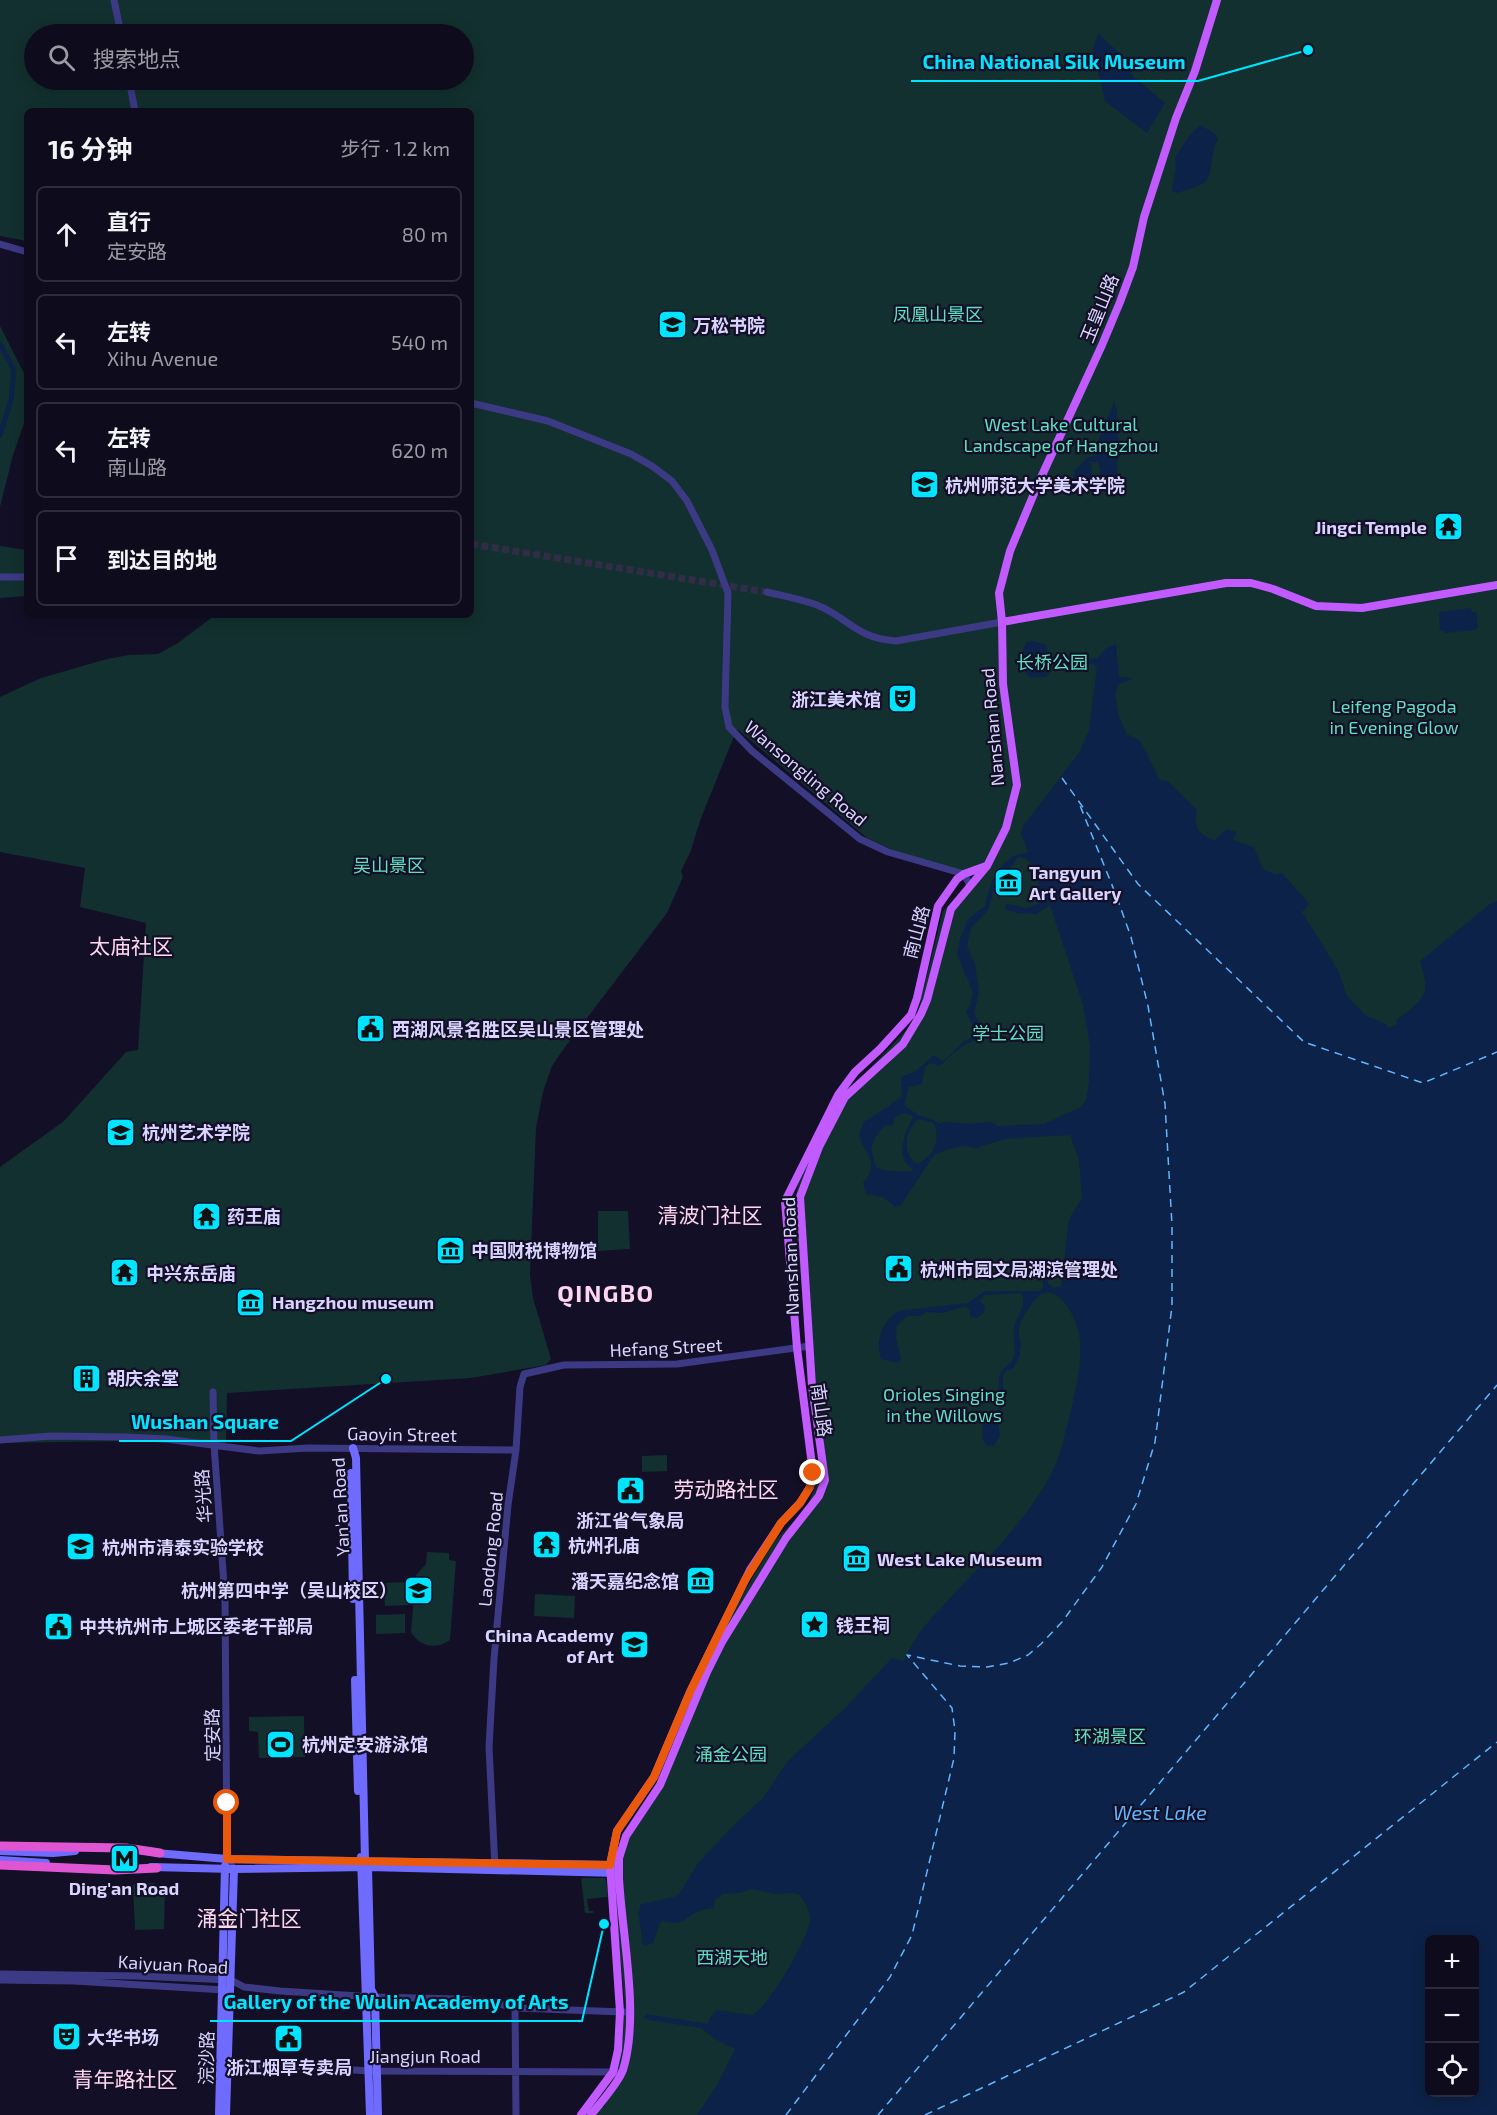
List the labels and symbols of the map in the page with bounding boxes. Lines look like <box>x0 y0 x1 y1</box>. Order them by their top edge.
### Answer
callout: China National Silk Museum <box>911 43 1198 81</box>
text: China National Silk Museum <box>923 49 1186 73</box>
street label: 玉皇山路 <box>1075 271 1123 345</box>
park label: 凤凰山景区 <box>893 303 983 325</box>
school or university icon: 万松书院 <box>656 309 688 341</box>
place label: 万松书院 <box>693 314 765 336</box>
park label: West Lake Cultural Landscape of Hangzhou <box>963 413 1159 456</box>
school or university icon: 杭州师范大学美术学院 <box>908 469 940 501</box>
place label: 杭州师范大学美术学院 <box>945 474 1125 496</box>
temple icon: Jingci Temple <box>1432 511 1464 543</box>
place label: Jingci Temple <box>1315 516 1427 538</box>
park label: 长桥公园 <box>1016 651 1088 673</box>
street label: Nanshan Road <box>976 667 1008 787</box>
theatre icon: 浙江美术馆 <box>886 683 918 715</box>
place label: 浙江美术馆 <box>791 688 881 710</box>
park label: Leifeng Pagoda in Evening Glow <box>1329 695 1459 738</box>
street label: Wansongling Road <box>740 715 872 831</box>
park label: 吴山景区 <box>353 854 425 876</box>
place label: Tangyun Art Gallery <box>1029 861 1122 904</box>
museum icon: Tangyun Art Gallery <box>992 866 1024 898</box>
street label: 南山路 <box>898 903 934 961</box>
district label: 太庙社区 <box>89 933 173 958</box>
public building icon: 西湖风景名胜区吴山景区管理处 <box>355 1013 387 1045</box>
place label: 西湖风景名胜区吴山景区管理处 <box>392 1018 644 1040</box>
park label: 学士公园 <box>972 1022 1044 1044</box>
school or university icon: 杭州艺术学院 <box>105 1116 137 1148</box>
place label: 杭州艺术学院 <box>142 1121 250 1143</box>
street label: Nanshan Road <box>777 1196 803 1316</box>
temple icon: 药王庙 <box>190 1200 222 1232</box>
district label: 清波门社区 <box>658 1202 763 1227</box>
place label: 药王庙 <box>227 1205 281 1227</box>
museum icon: 中国财税博物馆 <box>434 1234 466 1266</box>
place label: 中国财税博物馆 <box>471 1239 597 1261</box>
public building icon: 杭州市园文局湖滨管理处 <box>883 1253 915 1285</box>
temple icon: 中兴东岳庙 <box>109 1257 141 1289</box>
place label: 杭州市园文局湖滨管理处 <box>920 1258 1118 1280</box>
place label: 中兴东岳庙 <box>146 1262 236 1284</box>
district label: QINGBO <box>557 1278 655 1308</box>
museum icon: Hangzhou museum <box>235 1286 267 1318</box>
place label: Hangzhou museum <box>272 1291 434 1313</box>
street label: Hefang Street <box>609 1333 723 1361</box>
building icon: 胡庆余堂 <box>70 1362 102 1394</box>
place label: 胡庆余堂 <box>107 1367 179 1389</box>
street label: 南山路 <box>807 1382 837 1438</box>
park label: Orioles Singing in the Willows <box>883 1383 1005 1426</box>
callout: Wushan Square <box>119 1403 291 1441</box>
text: Wushan Square <box>131 1409 279 1433</box>
street label: Gaoyin Street <box>347 1422 457 1446</box>
street label: Yan'an Road <box>326 1457 354 1557</box>
route end <box>799 1459 825 1485</box>
street label: 华光路 <box>190 1468 216 1524</box>
public building icon: 浙江省气象局 <box>614 1475 646 1507</box>
district label: 劳动路社区 <box>674 1476 779 1501</box>
street label: Laodong Road <box>473 1490 507 1608</box>
place label: 浙江省气象局 <box>576 1509 684 1531</box>
temple icon: 杭州孔庙 <box>531 1529 563 1561</box>
school or university icon: 杭州市清泰实验学校 <box>65 1531 97 1563</box>
place label: 杭州孔庙 <box>568 1534 640 1556</box>
place label: 杭州市清泰实验学校 <box>102 1536 264 1558</box>
museum icon: West Lake Museum <box>840 1543 872 1575</box>
place label: West Lake Museum <box>877 1548 1042 1570</box>
museum icon: 潘天嘉纪念馆 <box>684 1565 716 1597</box>
place label: 潘天嘉纪念馆 <box>571 1570 679 1592</box>
school or university icon: 杭州第四中学（吴山校区） <box>402 1574 434 1606</box>
place label: 杭州第四中学（吴山校区） <box>181 1579 397 1601</box>
place icon: 钱王祠 <box>799 1609 831 1641</box>
public building icon: 中共杭州市上城区委老干部局 <box>42 1610 74 1642</box>
place label: 钱王祠 <box>836 1614 890 1636</box>
place label: 中共杭州市上城区委老干部局 <box>79 1615 313 1637</box>
place label: China Academy of Art <box>485 1624 615 1667</box>
school or university icon: China Academy of Art <box>619 1629 651 1661</box>
street label: 定安路 <box>201 1708 223 1762</box>
park label: 环湖景区 <box>1074 1725 1146 1747</box>
sports icon: 杭州定安游泳馆 <box>265 1728 297 1760</box>
place label: 杭州定安游泳馆 <box>302 1733 428 1755</box>
park label: 涌金公园 <box>695 1743 767 1765</box>
route start <box>213 1789 239 1815</box>
water label: West Lake <box>1113 1800 1207 1824</box>
metro station icon: Ding'an Road <box>108 1843 140 1875</box>
place label: Ding'an Road <box>69 1877 179 1899</box>
district label: 涌金门社区 <box>197 1905 302 1930</box>
park label: 西湖天地 <box>696 1946 768 1968</box>
street label: Kaiyuan Road <box>117 1950 229 1978</box>
callout: Gallery of the Wulin Academy of Arts <box>210 1983 582 2021</box>
text: Gallery of the Wulin Academy of Arts <box>223 1989 569 2014</box>
theatre icon: 大华书场 <box>50 2021 82 2053</box>
public building icon: 浙江烟草专卖局 <box>273 2022 305 2054</box>
place label: 大华书场 <box>87 2026 159 2048</box>
street label: 浣沙路 <box>195 2031 217 2085</box>
street label: Jiangjun Road <box>369 2045 481 2067</box>
place label: 浙江烟草专卖局 <box>226 2056 352 2078</box>
district label: 青年路社区 <box>73 2066 178 2091</box>

